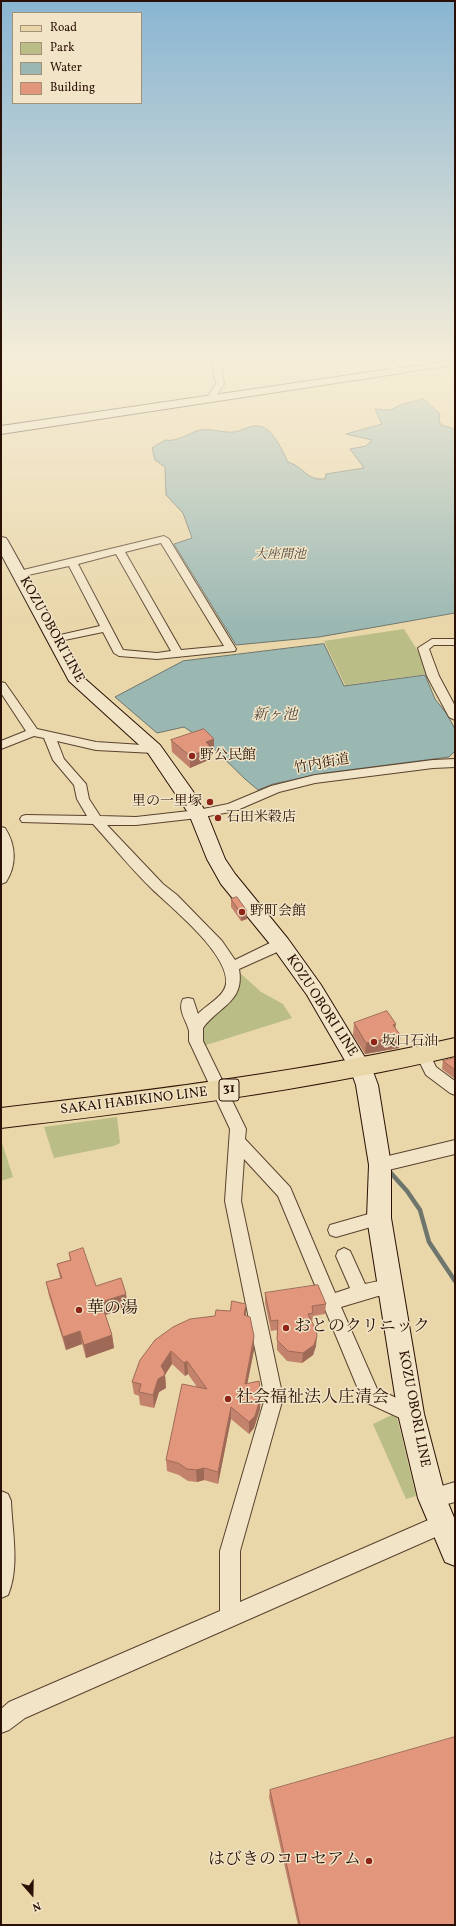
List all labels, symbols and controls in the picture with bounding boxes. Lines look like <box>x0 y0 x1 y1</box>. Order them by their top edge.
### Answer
legend <box>12 12 142 104</box>
text: Road <box>50 20 77 36</box>
text: Park <box>50 40 75 56</box>
text: Water <box>50 60 82 76</box>
text: Building <box>50 80 95 96</box>
water label: 大座間池 <box>254 548 306 564</box>
street label: KOZU OBORI LINE <box>15 574 87 686</box>
water label: 新ヶ池 <box>253 707 297 725</box>
place label: 野公民館 <box>200 748 256 764</box>
marker: 野公民館 <box>187 751 197 761</box>
street label: 竹内街道 <box>293 752 351 778</box>
place label: 里の一里塚 <box>132 794 202 810</box>
marker: 里の一里塚 <box>205 797 215 807</box>
place label: 石田米穀店 <box>226 810 296 826</box>
marker: 石田米穀店 <box>213 813 223 823</box>
place label: 野町会館 <box>250 904 306 920</box>
marker: 野町会館 <box>237 907 247 917</box>
street label: KOZU OBORI LINE <box>282 952 360 1060</box>
place label: 坂口石油 <box>382 1034 438 1050</box>
marker: 坂口石油 <box>369 1037 379 1047</box>
road number: 31 <box>219 1079 239 1101</box>
street label: SAKAI HABIKINO LINE <box>59 1085 209 1119</box>
place label: 華の湯 <box>87 1300 138 1320</box>
marker: 華の湯 <box>74 1305 84 1315</box>
place label: おとのクリニック <box>294 1318 430 1338</box>
marker: おとのクリニック <box>281 1323 291 1333</box>
street label: KOZU OBORI LINE <box>393 1349 433 1469</box>
place label: 社会福祉法人庄清会 <box>236 1389 389 1409</box>
marker: 社会福祉法人庄清会 <box>223 1394 233 1404</box>
place label: はびきのコロセアム <box>208 1851 361 1871</box>
marker: はびきのコロセアム <box>364 1856 374 1866</box>
north arrow <box>12 1874 52 1914</box>
text: N <box>30 1897 43 1914</box>

